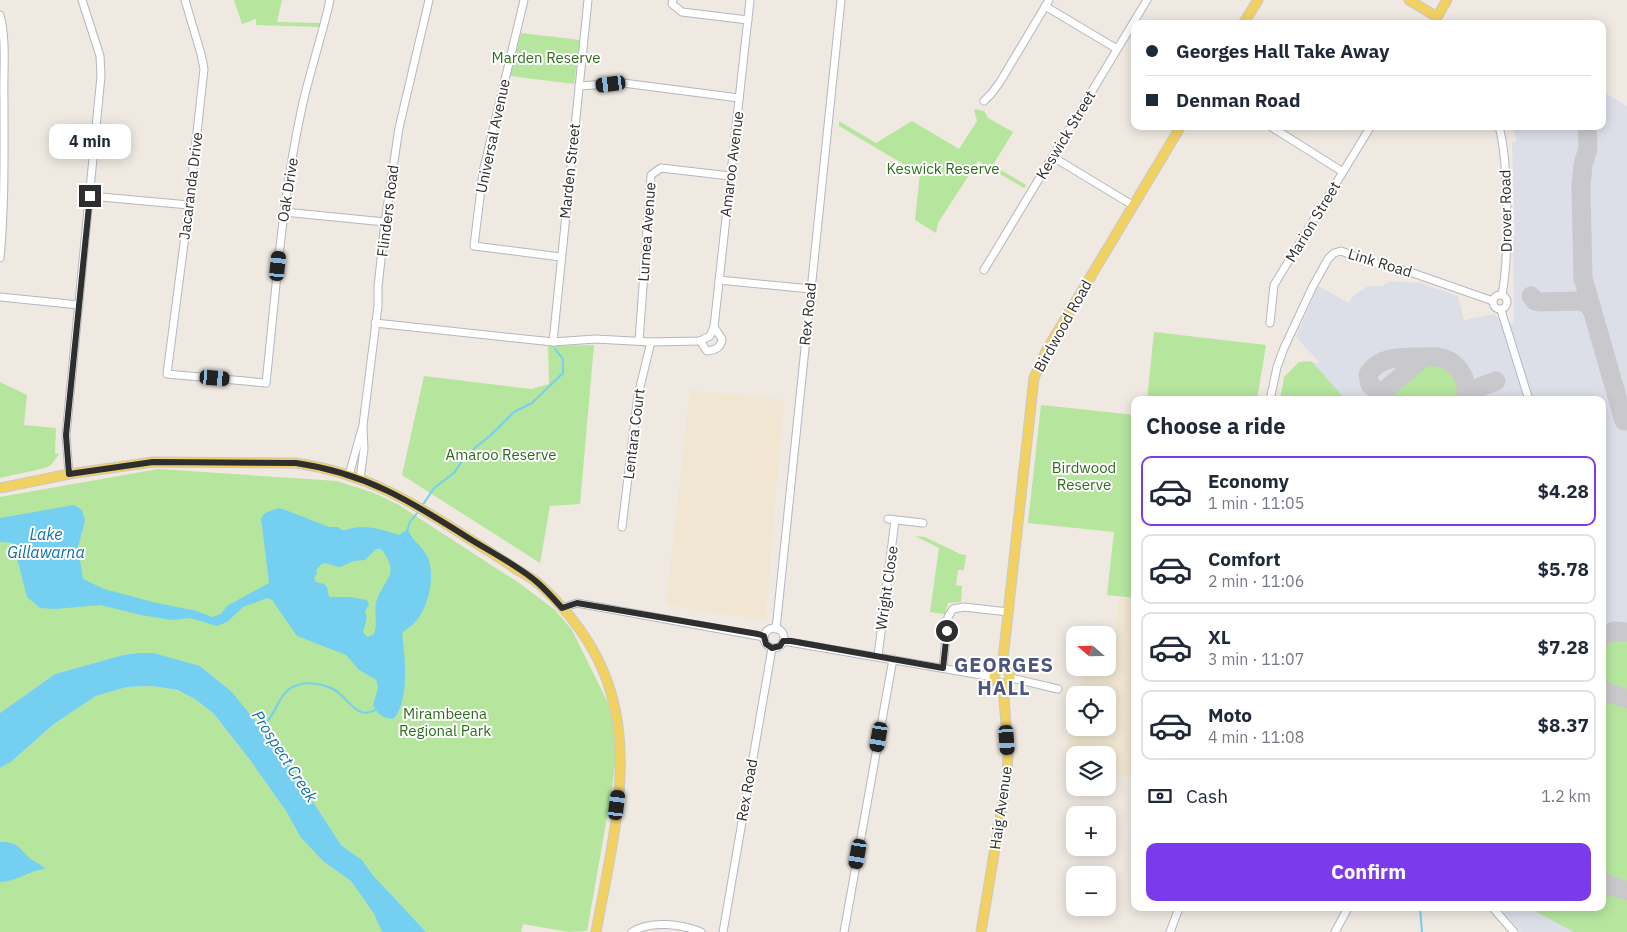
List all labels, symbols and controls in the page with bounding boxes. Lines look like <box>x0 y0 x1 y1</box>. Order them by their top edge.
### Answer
text: Georges Hall Take Away <box>1176 39 1389 63</box>
park label: Marden Reserve <box>492 48 600 67</box>
car <box>595 75 626 93</box>
street label: Universal Avenue <box>471 77 514 195</box>
street label: Keswick Street <box>1032 87 1099 182</box>
text: Denman Road <box>1176 88 1300 112</box>
street label: Amaroo Avenue <box>716 110 747 218</box>
street label: Marden Street <box>555 122 584 220</box>
callout: 4 min <box>49 124 131 158</box>
text: 4 min <box>69 131 111 151</box>
street label: Jacaranda Drive <box>174 131 207 241</box>
street label: Oak Drive <box>273 156 302 223</box>
park label: Keswick Reserve <box>886 159 1000 178</box>
street label: Flinders Road <box>372 164 403 258</box>
street label: Drover Road <box>1495 169 1516 253</box>
street label: Marion Street <box>1281 178 1344 266</box>
street label: Lurnea Avenue <box>634 182 659 282</box>
route end <box>79 185 101 207</box>
street label: Link Road <box>1346 244 1414 281</box>
car <box>268 250 287 282</box>
street label: Birdwood Road <box>1029 276 1096 375</box>
street label: Rex Road <box>795 282 820 346</box>
car <box>199 369 230 387</box>
street label: Lentara Court <box>619 387 649 480</box>
text: Choose a ride <box>1146 411 1286 440</box>
park label: Amaroo Reserve <box>446 445 556 464</box>
park label: Birdwood Reserve <box>1052 458 1116 494</box>
icon: car <box>1148 469 1193 514</box>
text: Economy <box>1208 469 1289 493</box>
text: $4.28 <box>1537 479 1589 503</box>
text: 1 min · 11:05 <box>1208 493 1304 513</box>
water label: Lake Gillawarna <box>7 524 85 562</box>
street label: Wright Close <box>871 544 902 631</box>
icon: car <box>1148 547 1193 592</box>
text: Comfort <box>1208 547 1281 571</box>
text: $5.78 <box>1537 557 1589 581</box>
text: 2 min · 11:06 <box>1208 571 1304 591</box>
route start <box>936 620 958 642</box>
icon: car <box>1148 625 1193 670</box>
text: XL <box>1208 625 1231 649</box>
north arrow <box>1066 626 1116 676</box>
map controls <box>1066 626 1116 916</box>
text: $7.28 <box>1537 635 1589 659</box>
text: 3 min · 11:07 <box>1208 649 1304 669</box>
district label: GEORGES HALL <box>954 651 1054 701</box>
button: locate <box>1066 686 1116 736</box>
icon: car <box>1148 703 1193 748</box>
text: Moto <box>1208 703 1252 727</box>
park label: Mirambeena Regional Park <box>399 704 491 740</box>
water label: Prospect Creek <box>248 706 322 806</box>
text: $8.37 <box>1537 713 1589 737</box>
car <box>869 721 888 753</box>
car <box>998 725 1015 755</box>
text: 4 min · 11:08 <box>1208 727 1304 747</box>
button: layers <box>1066 746 1116 796</box>
street label: Rex Road <box>732 757 761 823</box>
street label: Haig Avenue <box>985 765 1016 851</box>
icon: cash <box>1146 782 1174 810</box>
text: Cash <box>1186 784 1228 808</box>
text: 1.2 km <box>1541 786 1591 806</box>
car <box>607 789 626 821</box>
button: + <box>1066 806 1116 856</box>
car <box>848 838 867 870</box>
button: Confirm <box>1146 843 1591 901</box>
button: − <box>1066 866 1116 916</box>

